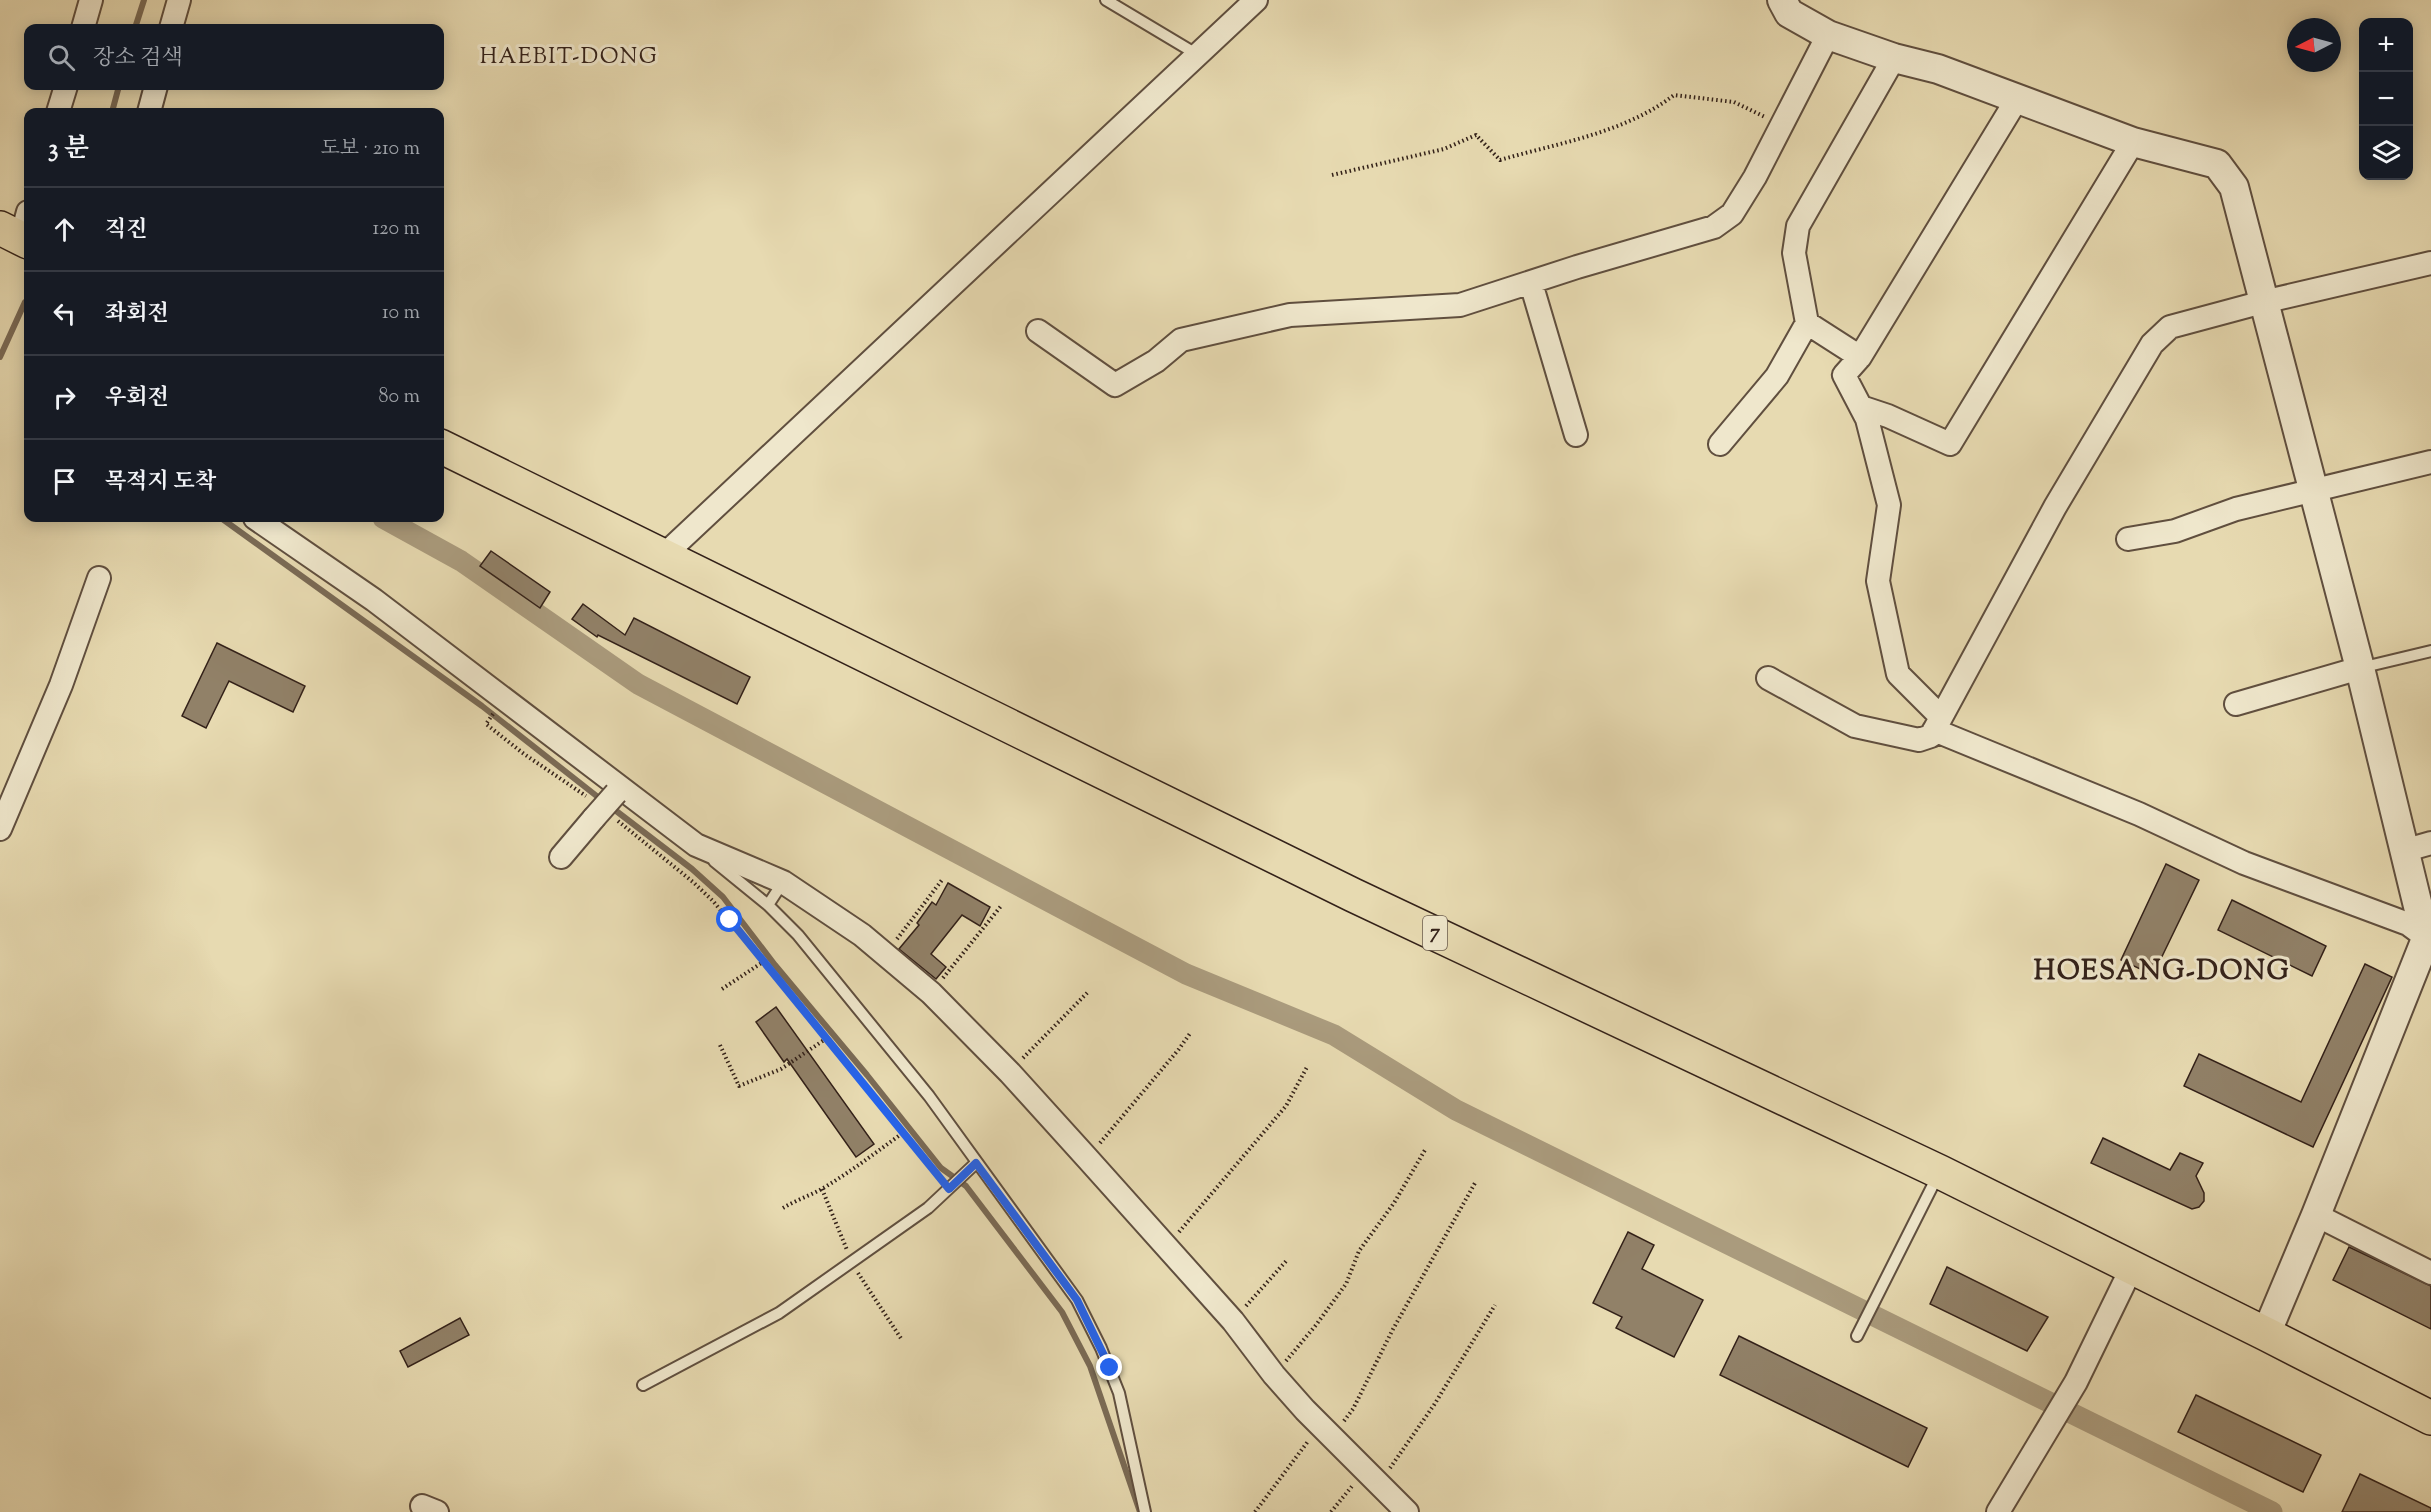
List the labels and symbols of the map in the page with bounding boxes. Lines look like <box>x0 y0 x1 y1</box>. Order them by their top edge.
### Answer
north arrow <box>2287 18 2341 72</box>
district label: HAEBIT-DONG <box>480 42 658 74</box>
route start <box>716 906 742 932</box>
road number: 7 <box>1423 916 1447 950</box>
district label: HOESANG-DONG <box>2034 953 2290 992</box>
route end <box>1096 1354 1122 1380</box>

